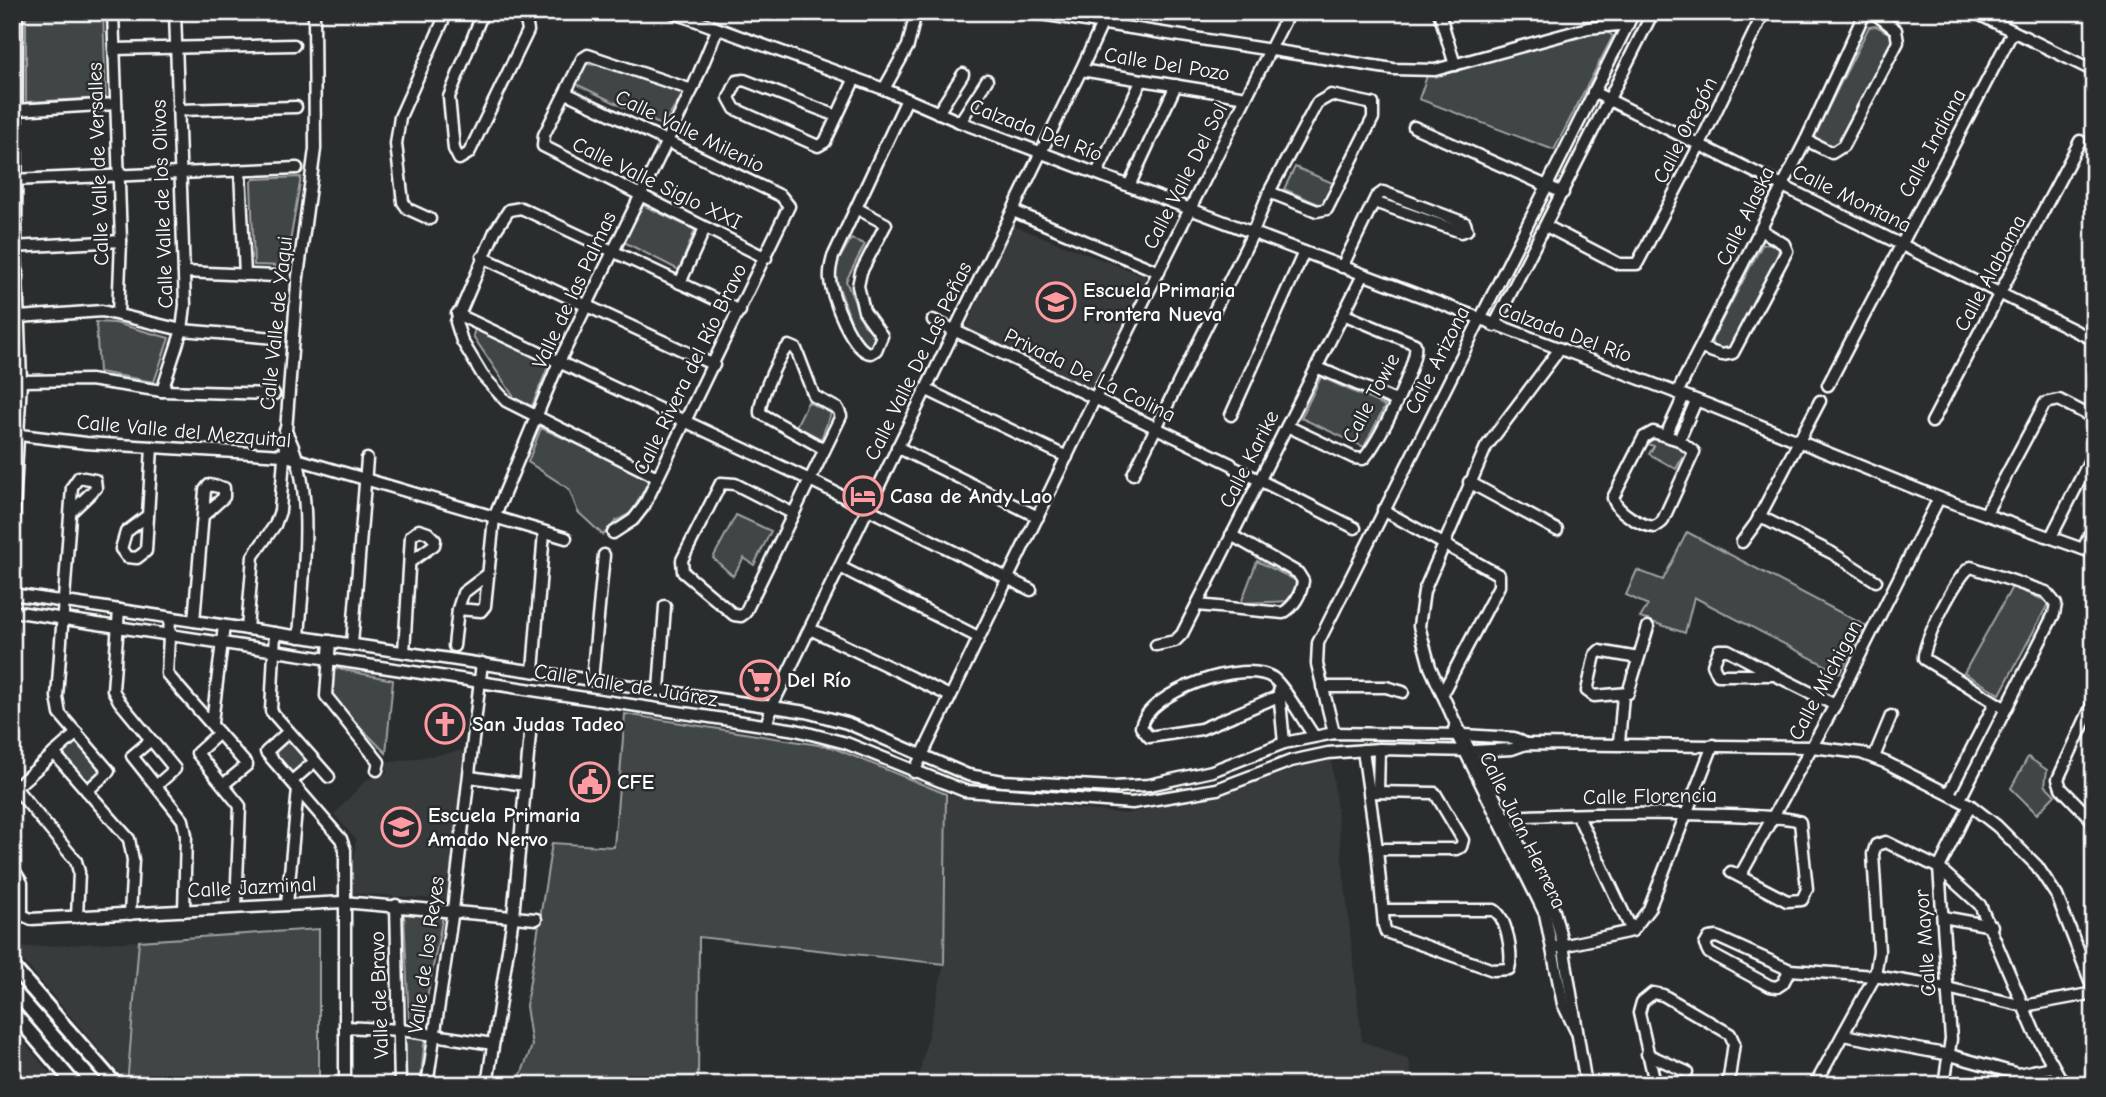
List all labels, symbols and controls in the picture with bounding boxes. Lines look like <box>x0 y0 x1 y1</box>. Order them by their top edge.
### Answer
street label: Calle Del Pozo <box>1102 42 1232 86</box>
street label: Calle Valle de Versalles <box>82 62 114 266</box>
street label: Calle Oregón <box>1648 73 1722 187</box>
street label: Calle Valle Milenio <box>611 84 769 178</box>
street label: Calle Indiana <box>1893 85 1971 201</box>
street label: Calzada Del Río <box>966 94 1106 166</box>
street label: Calle Valle de los Olivos <box>146 99 178 309</box>
street label: Calle Valle Del Sol <box>1138 99 1232 253</box>
street label: Calle Valle Siglo XXI <box>568 132 746 234</box>
street label: Calle Montana <box>1789 159 1915 237</box>
street label: Calle Alaska <box>1711 162 1779 270</box>
street label: Valle de las Palmas <box>527 208 621 372</box>
street label: Calle Alabama <box>1949 211 2031 335</box>
street label: Calle Valle de Yaqui <box>255 235 297 411</box>
street label: Calle Valle De Las Peñas <box>859 258 977 464</box>
street label: Calle Rivera del Río Bravo <box>628 259 752 479</box>
place label: Escuela Primaria Frontera Nueva <box>1083 278 1235 326</box>
school or university icon: Escuela Primaria Frontera Nueva <box>1035 281 1077 323</box>
street label: Calzada Del Río <box>1495 297 1635 367</box>
street label: Calle Arizona <box>1400 302 1474 418</box>
street label: Privada De La Colina <box>1000 323 1180 427</box>
street label: Calle Towie <box>1337 349 1405 447</box>
street label: Calle Karike <box>1214 406 1284 512</box>
street label: Calle Valle del Mezquital <box>76 410 292 452</box>
hotel icon: Casa de Andy Lao <box>842 475 884 517</box>
place label: Casa de Andy Lao <box>890 484 1053 508</box>
street label: Calle Míchigan <box>1783 616 1867 744</box>
street label: Calle Valle de Juárez <box>533 659 719 711</box>
supermarket icon: Del Río <box>739 659 781 701</box>
place label: Del Río <box>787 668 851 692</box>
church icon: San Judas Tadeo <box>424 703 466 745</box>
place label: San Judas Tadeo <box>472 712 624 736</box>
street label: Calle Juan Herrera <box>1475 748 1571 912</box>
public building icon: CFE <box>569 761 611 803</box>
place label: CFE <box>617 770 655 794</box>
street label: Calle Florencia <box>1583 783 1717 809</box>
place label: Escuela Primaria Amado Nervo <box>428 803 580 851</box>
school or university icon: Escuela Primaria Amado Nervo <box>380 806 422 848</box>
street label: Calle Jazminal <box>187 872 317 902</box>
street label: Valle de los Reyes <box>403 875 449 1035</box>
street label: Calle Mayor <box>1909 888 1941 997</box>
street label: Valle de Bravo <box>365 931 393 1059</box>

